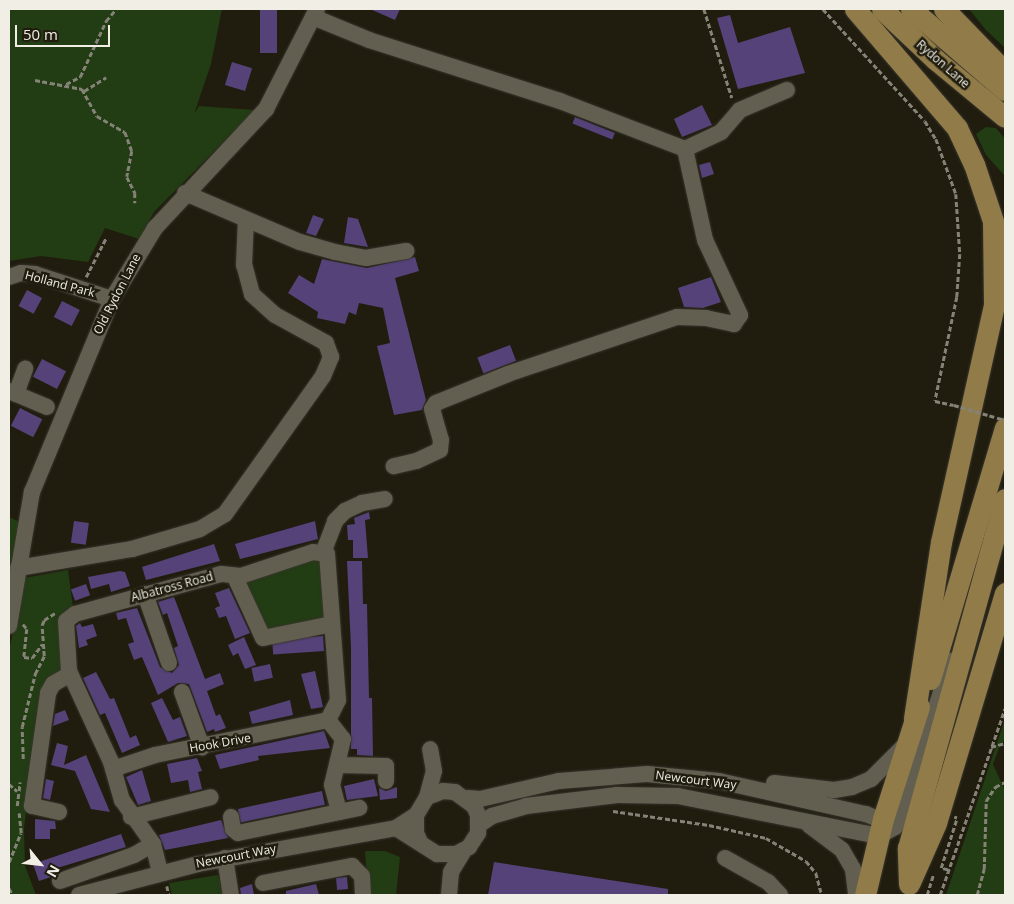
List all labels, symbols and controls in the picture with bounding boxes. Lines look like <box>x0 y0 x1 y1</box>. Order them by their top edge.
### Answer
scale bar <box>18 15 112 47</box>
text: 50 m <box>23 24 58 44</box>
street label: Rydon Lane <box>914 37 972 91</box>
street label: Old Rydon Lane <box>91 251 143 337</box>
street label: Holland Park <box>24 268 96 300</box>
street label: Albatross Road <box>129 569 215 605</box>
street label: Hook Drive <box>188 731 252 755</box>
street label: Newcourt Way <box>655 768 737 792</box>
north arrow <box>15 839 65 889</box>
street label: Newcourt Way <box>195 841 277 871</box>
text: N <box>42 862 65 881</box>

